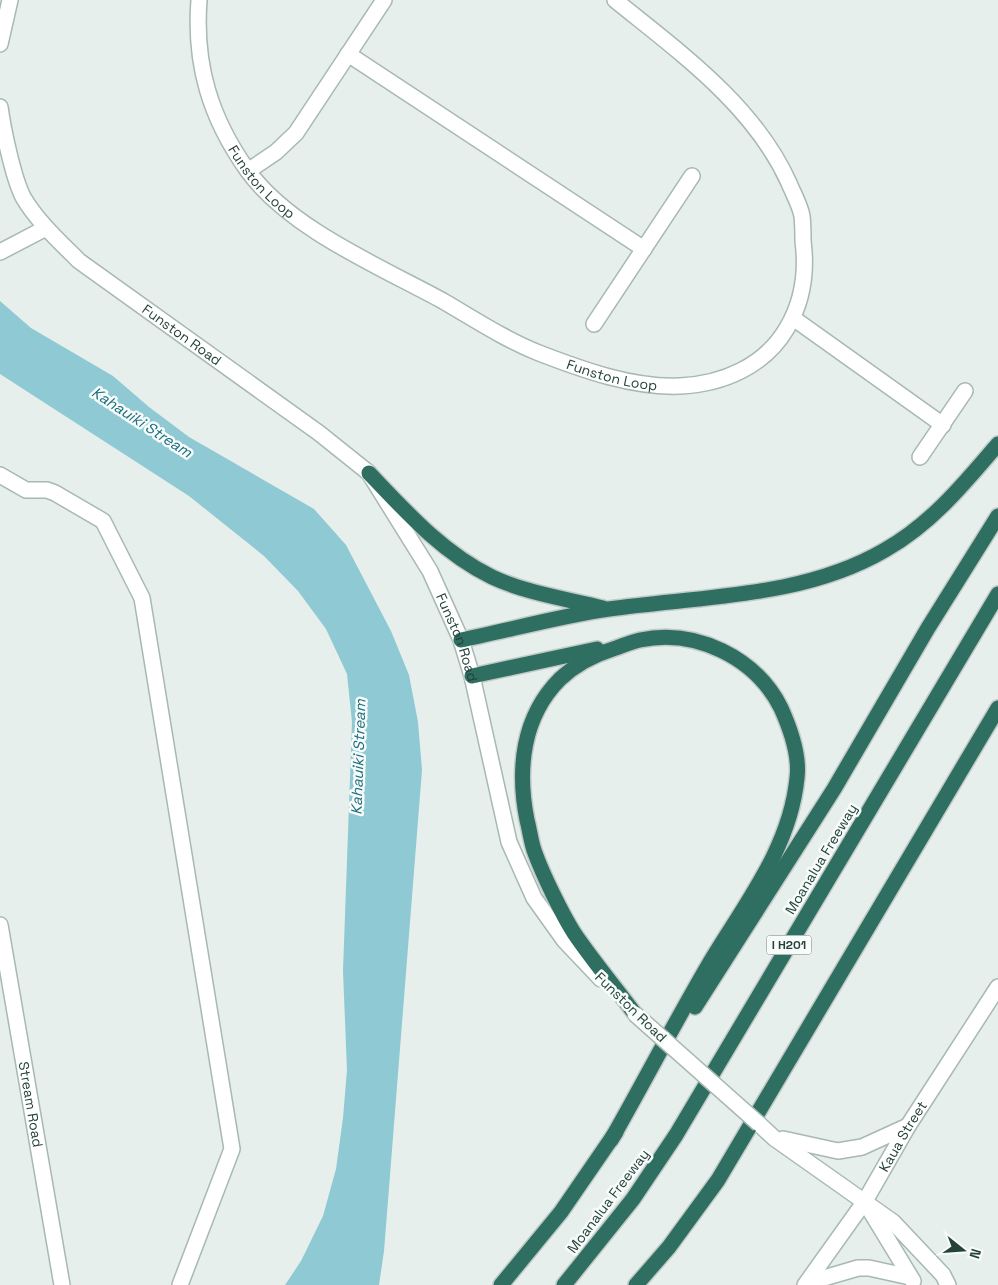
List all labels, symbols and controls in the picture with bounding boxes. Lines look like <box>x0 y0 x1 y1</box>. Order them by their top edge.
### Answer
street label: Funston Loop <box>224 142 299 223</box>
street label: Funston Road <box>139 300 225 369</box>
street label: Funston Loop <box>564 355 658 395</box>
water label: Kahauiki Stream <box>88 383 197 462</box>
street label: Funston Road <box>432 590 482 683</box>
water label: Kahauiki Stream <box>346 698 370 815</box>
street label: Moanalua Freeway <box>781 801 861 917</box>
road number: I H201 <box>766 936 812 954</box>
street label: Funston Road <box>591 968 671 1046</box>
street label: Stream Road <box>15 1060 47 1149</box>
street label: Kaua Street <box>875 1098 931 1175</box>
street label: Moanalua Freeway <box>563 1145 653 1257</box>
north arrow <box>938 1225 988 1275</box>
text: N <box>965 1247 985 1261</box>

